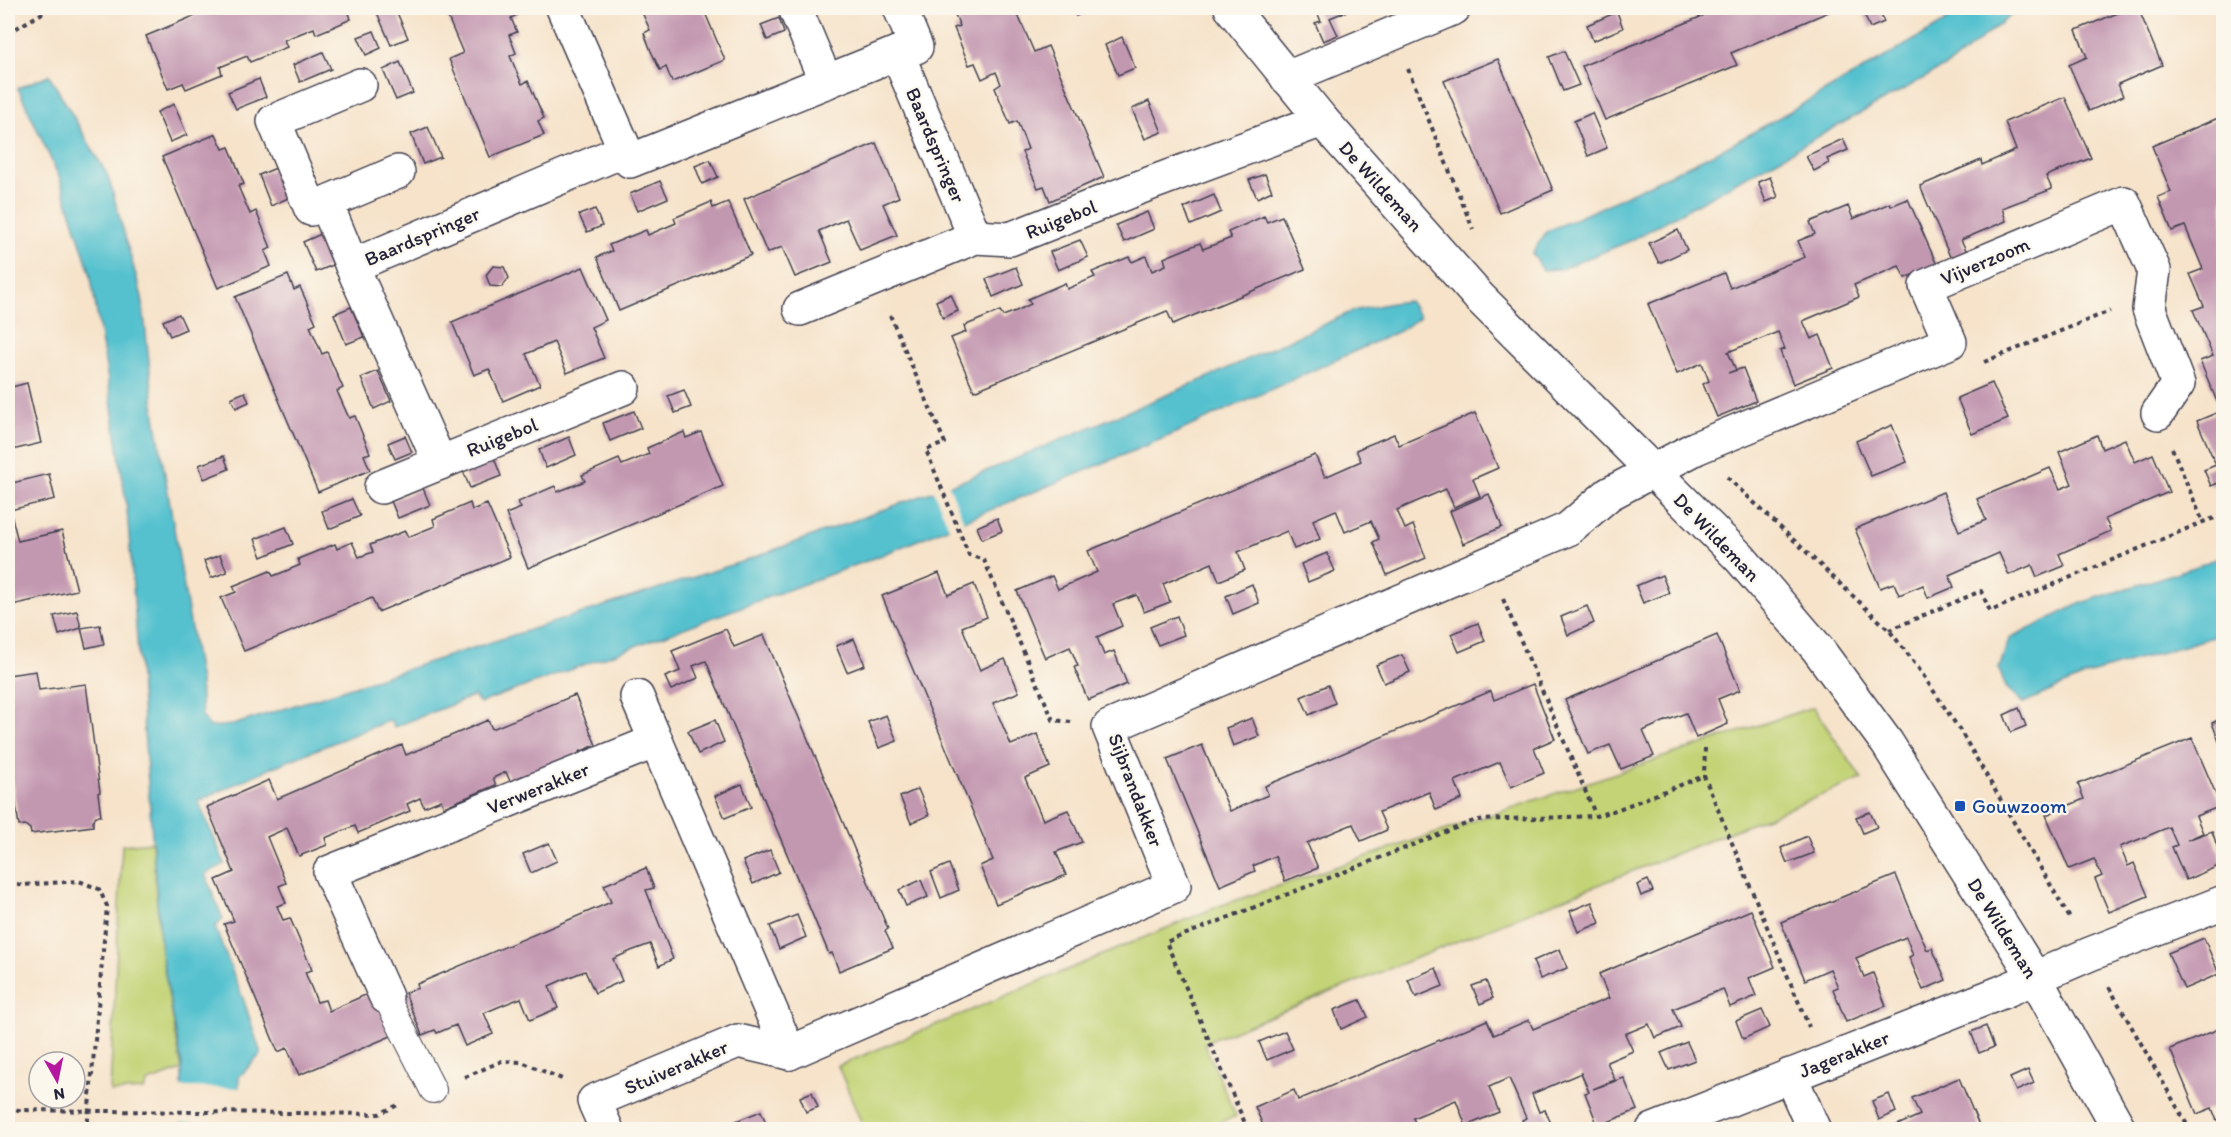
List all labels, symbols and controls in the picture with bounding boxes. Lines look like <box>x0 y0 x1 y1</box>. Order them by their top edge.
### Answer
street label: Baardspringer <box>901 84 971 207</box>
street label: De Wildeman <box>1334 136 1428 236</box>
street label: Ruigebol <box>1022 194 1100 244</box>
street label: Baardspringer <box>361 201 484 271</box>
street label: Vijverzoom <box>1937 232 2033 290</box>
street label: Ruigebol <box>463 412 541 462</box>
street label: De Wildeman <box>1669 488 1765 586</box>
street label: Sijbrandakker <box>1103 730 1169 850</box>
street label: Verwerakker <box>483 757 593 819</box>
place label: Gouwzoom <box>1972 794 2067 818</box>
marker: Gouwzoom <box>1953 799 1967 813</box>
street label: De Wildeman <box>1963 873 2043 983</box>
street label: Jagerakker <box>1795 1025 1893 1083</box>
street label: Stuiverakker <box>621 1034 731 1100</box>
north arrow <box>27 1050 87 1110</box>
text: N <box>52 1084 66 1105</box>

